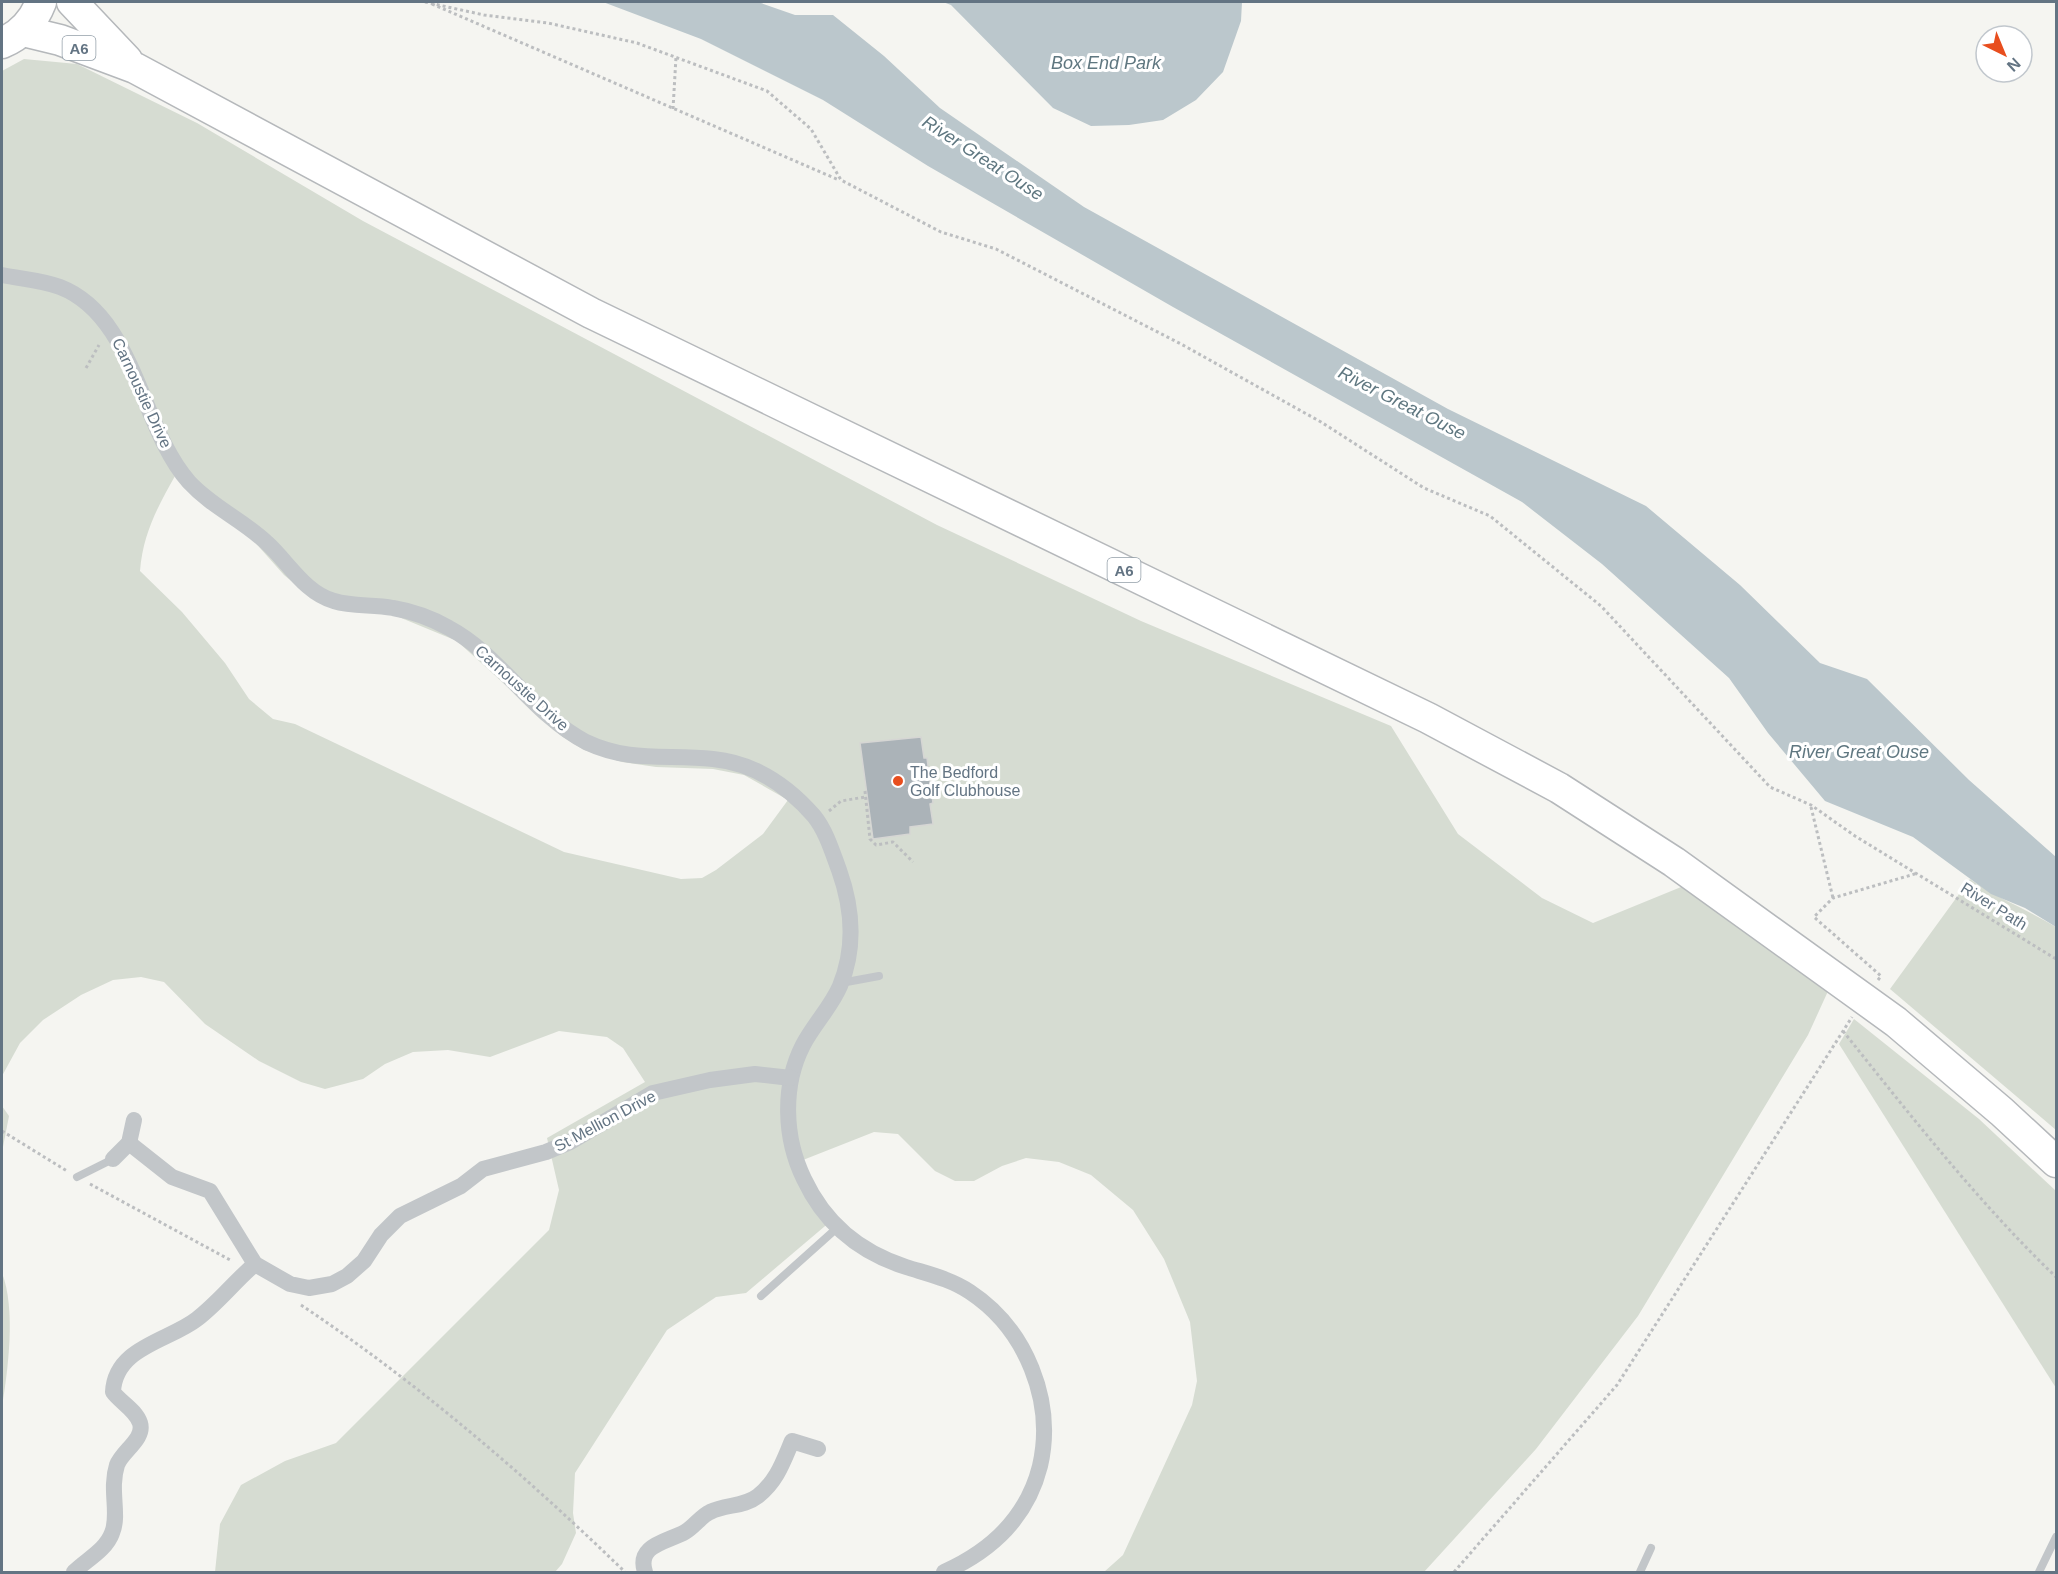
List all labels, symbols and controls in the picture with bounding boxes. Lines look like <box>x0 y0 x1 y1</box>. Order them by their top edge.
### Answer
north arrow <box>1974 24 2034 84</box>
road number: A6 <box>62 36 96 60</box>
water label: Box End Park <box>1051 53 1162 73</box>
text: N <box>2004 54 2024 75</box>
water label: River Great Ouse <box>919 111 1047 205</box>
street label: Carnoustie Drive <box>109 335 175 451</box>
water label: River Great Ouse <box>1335 362 1469 444</box>
road number: A6 <box>1108 558 1140 582</box>
street label: Carnoustie Drive <box>472 642 572 734</box>
water label: River Great Ouse <box>1789 742 1929 762</box>
place label: The Bedford Golf Clubhouse <box>910 764 1020 799</box>
marker: The Bedford Golf Clubhouse <box>891 774 905 788</box>
street label: River Path <box>1958 879 2030 933</box>
street label: St Mellion Drive <box>552 1087 659 1155</box>

